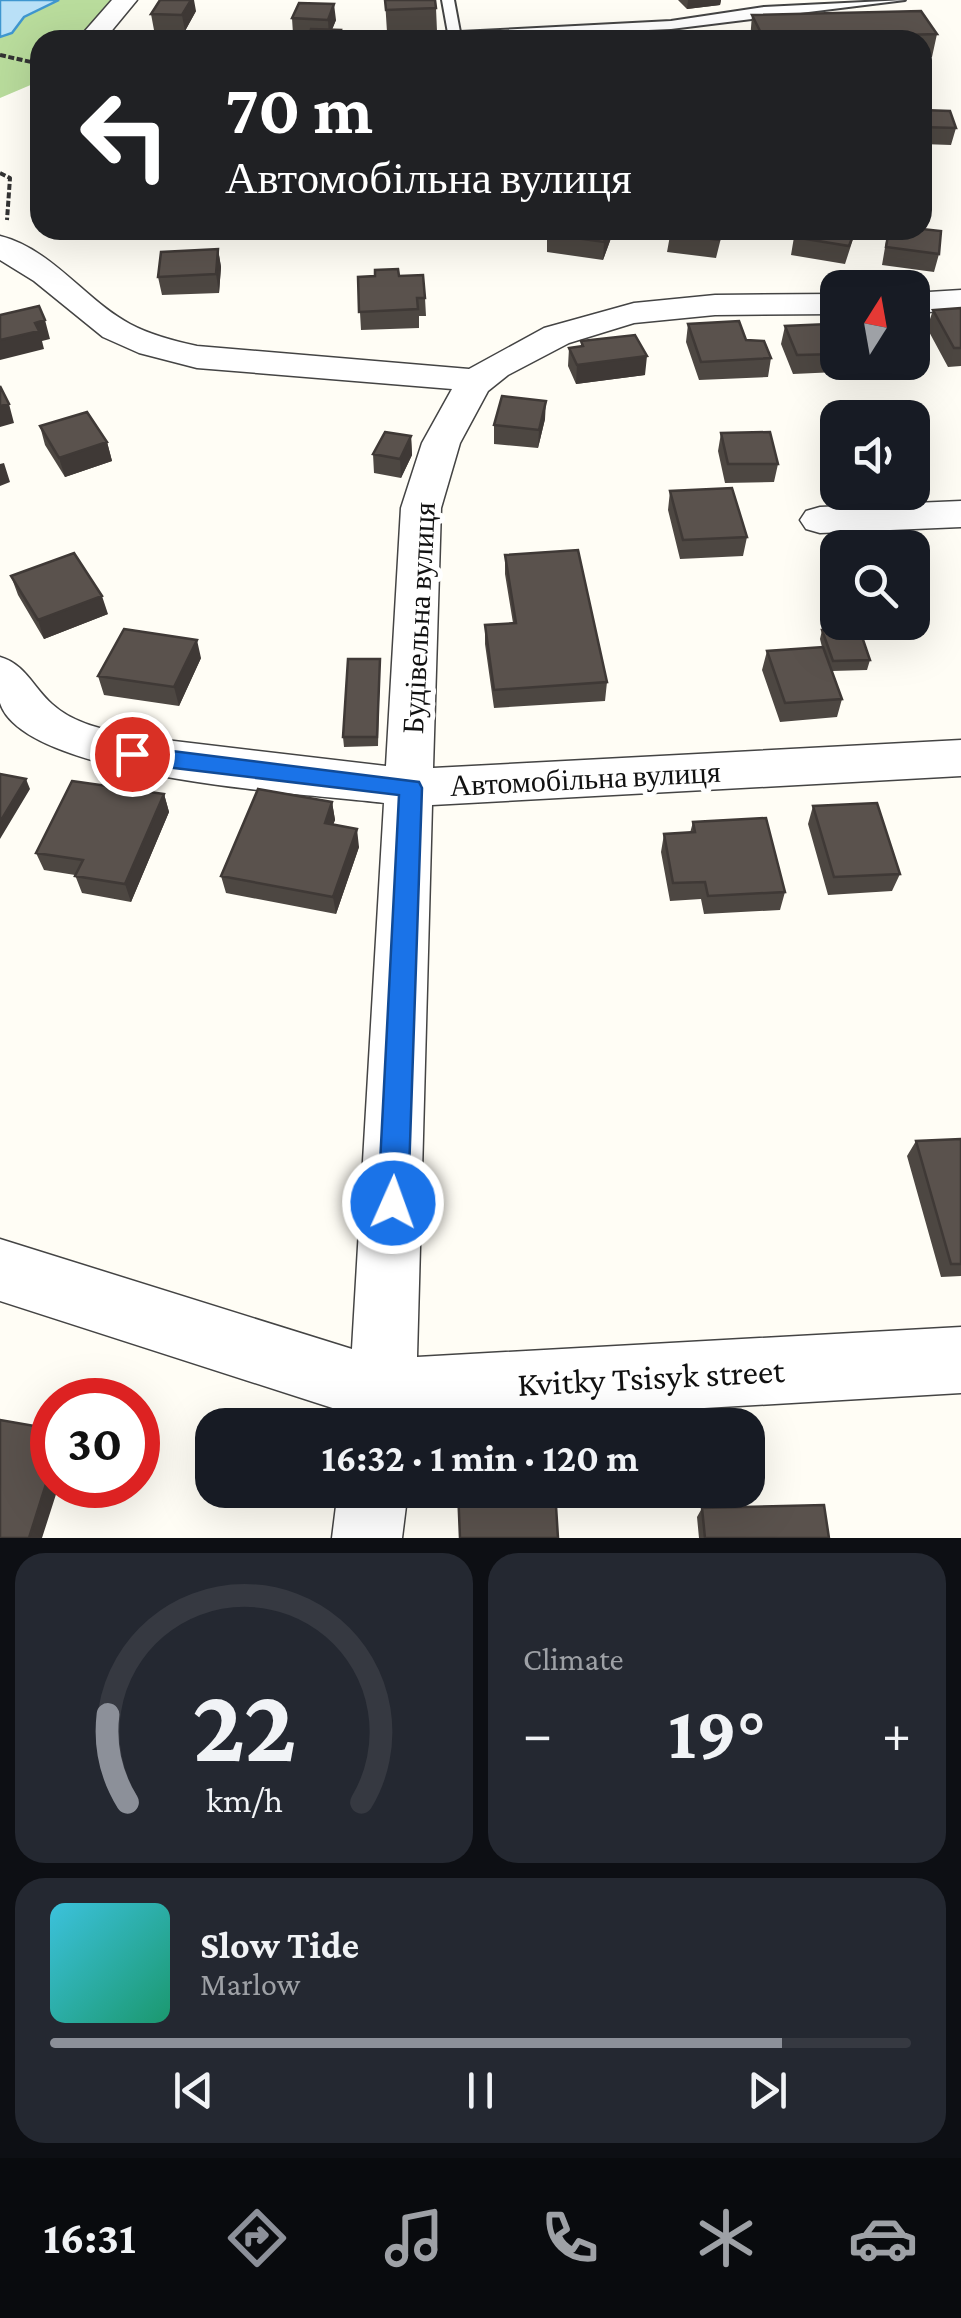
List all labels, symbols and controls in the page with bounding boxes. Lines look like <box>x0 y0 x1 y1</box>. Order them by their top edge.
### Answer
icon: left <box>60 70 190 200</box>
text: 70 m <box>225 70 373 148</box>
text: Автомобільна вулиця <box>225 153 632 203</box>
north arrow <box>820 270 930 380</box>
map controls <box>820 270 930 640</box>
button: sound <box>820 400 930 510</box>
street label: Будівельна вулиця <box>396 501 441 735</box>
button: search <box>820 530 930 640</box>
pin <box>90 712 175 797</box>
icon: arrive <box>105 727 160 782</box>
street label: Автомобільна вулиця <box>449 755 721 802</box>
position arrow <box>341 1151 445 1255</box>
street label: Kvitky Tsisyk street <box>516 1351 786 1404</box>
speed limit sign: 30 <box>30 1378 160 1508</box>
text: 16:32 · 1 min · 120 m <box>321 1437 639 1479</box>
text: Climate <box>523 1641 624 1677</box>
text: 22 <box>192 1667 296 1782</box>
text: 19° <box>668 1691 766 1774</box>
text: − <box>523 1703 552 1764</box>
text: + <box>882 1703 911 1764</box>
text: km/h <box>205 1780 283 1820</box>
text: Slow Tide <box>200 1924 359 1966</box>
text: Marlow <box>200 1966 300 2002</box>
icon: previous <box>166 2063 221 2118</box>
icon: pause <box>453 2063 508 2118</box>
icon: next <box>740 2063 795 2118</box>
icon: directions <box>222 2203 292 2273</box>
icon: music <box>379 2203 449 2273</box>
icon: phone <box>535 2203 605 2273</box>
icon: climate <box>691 2203 761 2273</box>
icon: car <box>848 2203 918 2273</box>
text: 16:31 <box>43 2213 136 2263</box>

